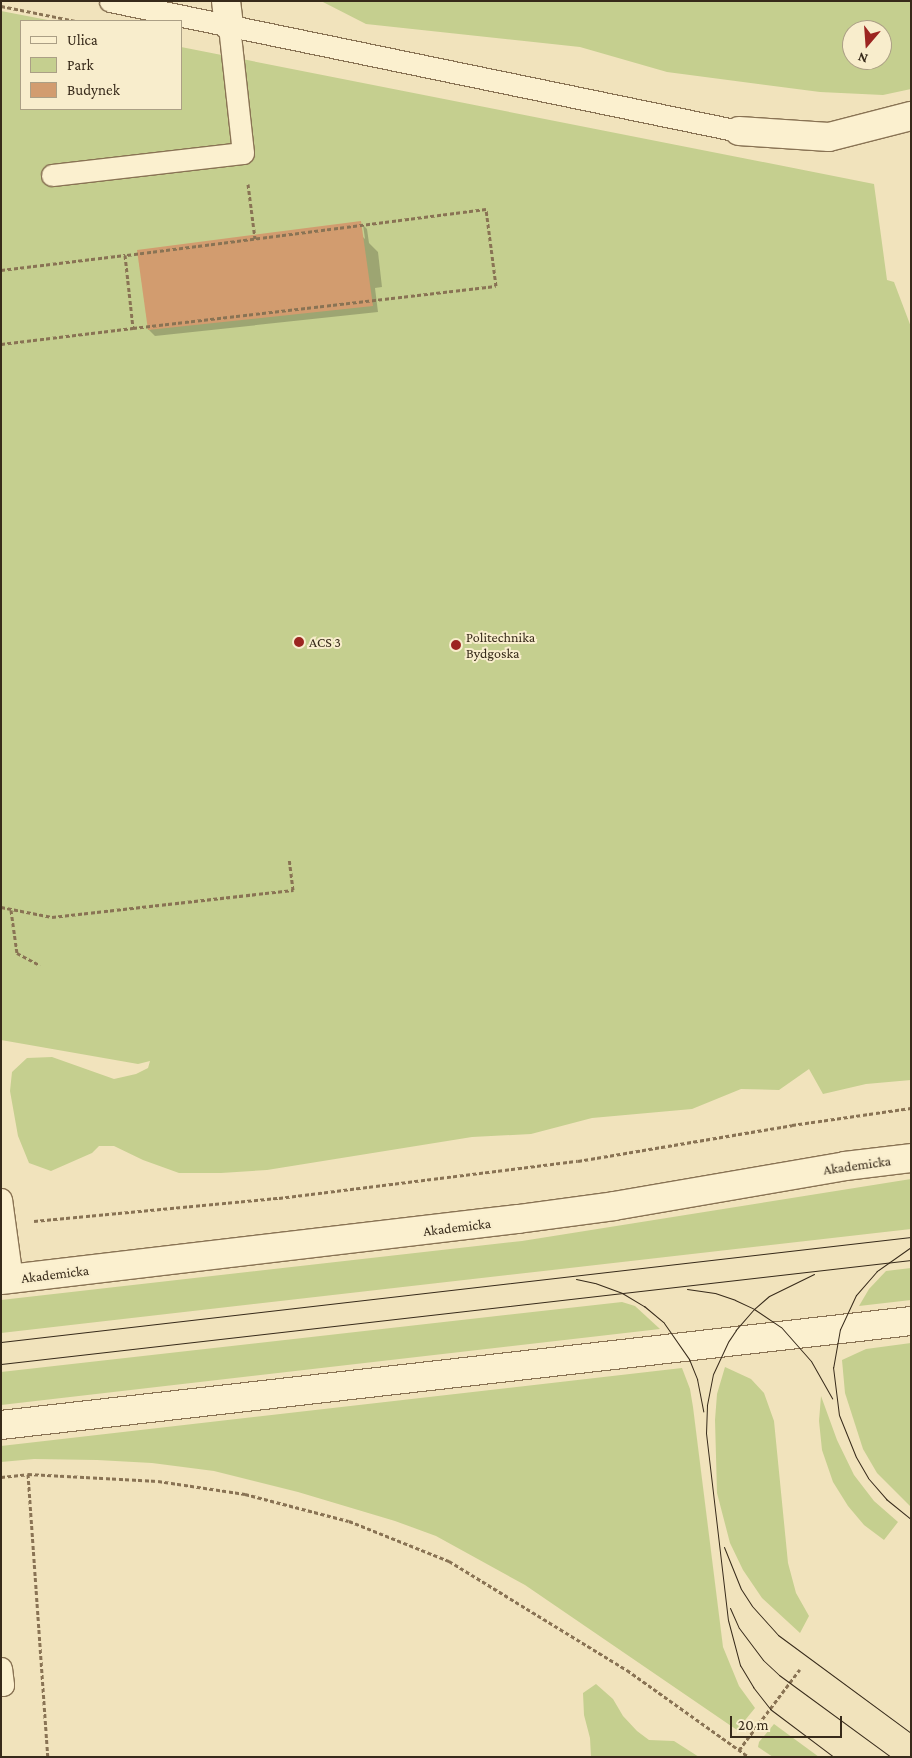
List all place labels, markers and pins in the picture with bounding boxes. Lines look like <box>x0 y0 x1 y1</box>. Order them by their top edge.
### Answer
place label: Politechnika Bydgoska <box>466 629 535 662</box>
place label: ACS 3 <box>309 634 341 650</box>
marker: ACS 3 <box>293 636 305 648</box>
marker: Politechnika Bydgoska <box>450 639 462 651</box>

